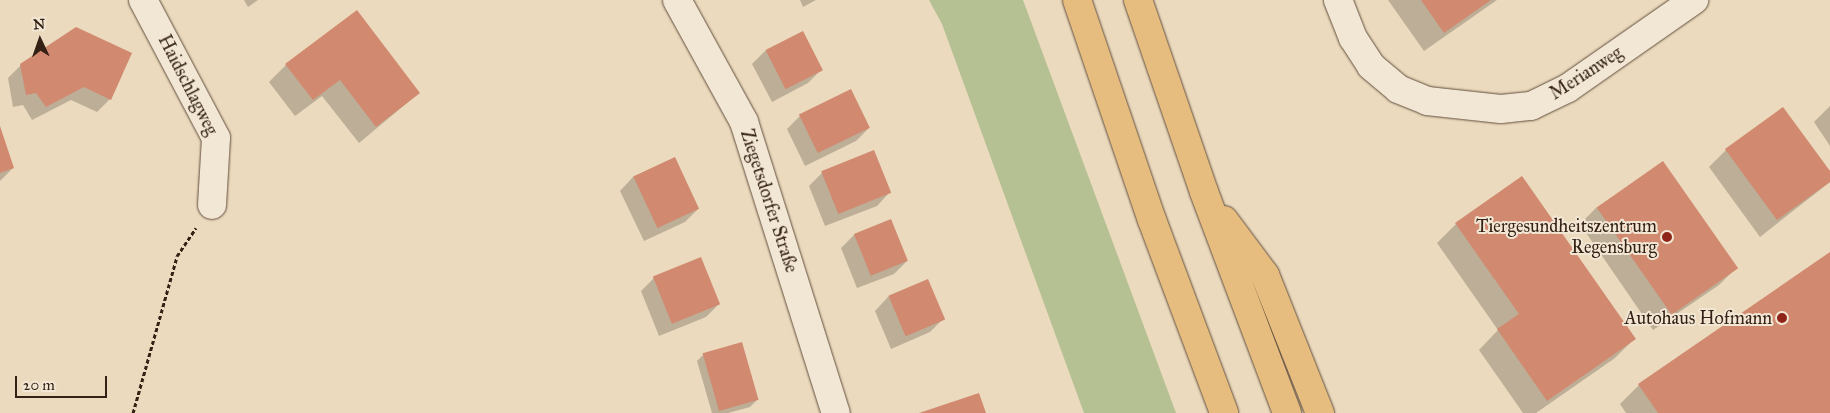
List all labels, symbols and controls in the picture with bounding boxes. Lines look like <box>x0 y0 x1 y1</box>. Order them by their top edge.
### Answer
north arrow <box>15 15 65 65</box>
text: N <box>33 16 46 33</box>
street label: Haidschlagweg <box>153 31 223 139</box>
street label: Merianweg <box>1546 42 1626 104</box>
street label: Ziegetsdorfer Straße <box>736 127 802 275</box>
place label: Tiergesundheitszentrum Regensburg <box>1476 216 1657 258</box>
marker: Tiergesundheitszentrum Regensburg <box>1661 231 1673 243</box>
place label: Autohaus Hofmann <box>1625 307 1772 329</box>
marker: Autohaus Hofmann <box>1776 312 1788 324</box>
scale bar <box>18 366 110 398</box>
text: 20 m <box>23 376 55 394</box>

